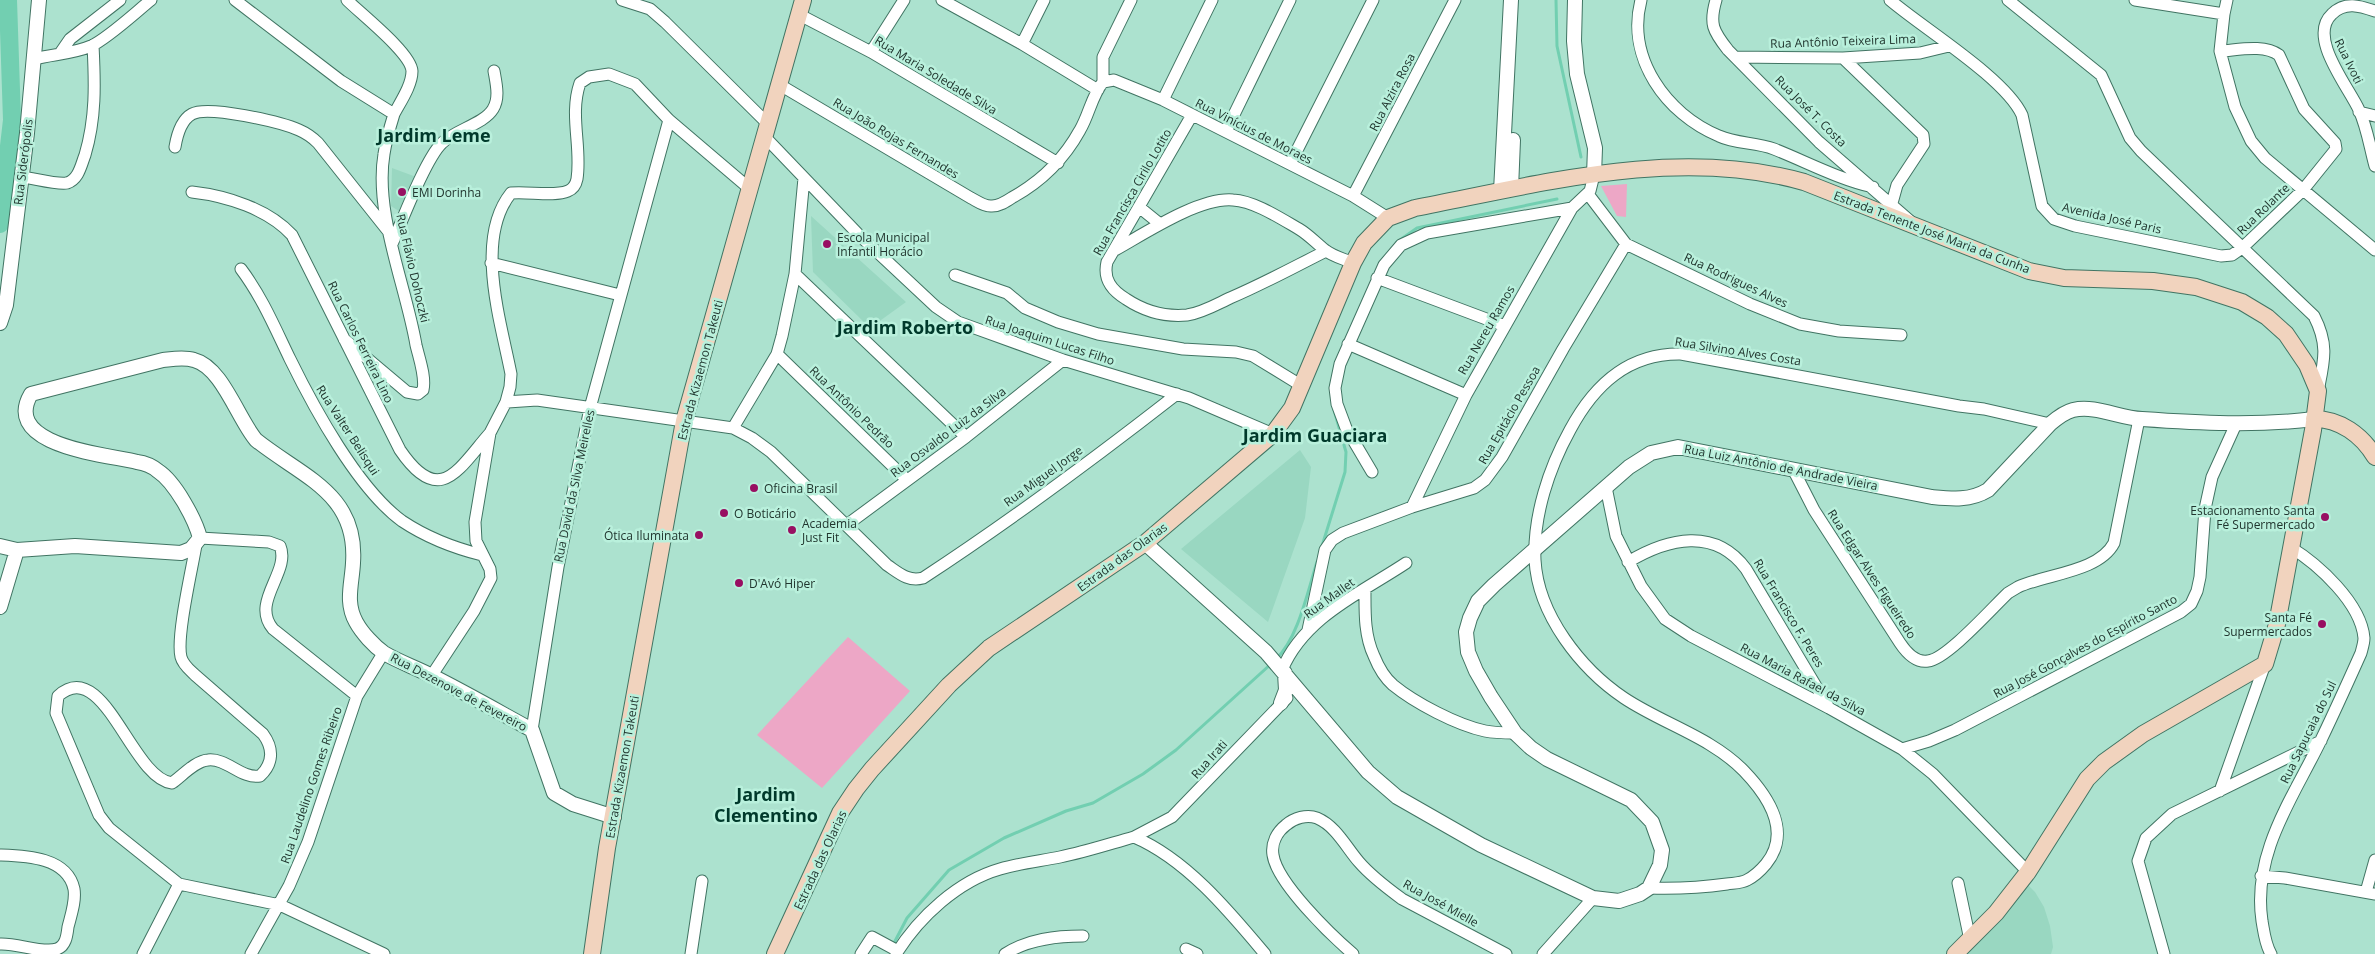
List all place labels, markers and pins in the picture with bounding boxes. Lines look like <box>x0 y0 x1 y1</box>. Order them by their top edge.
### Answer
place label: EMI Dorinha <box>412 184 481 201</box>
marker: EMI Dorinha <box>396 186 408 198</box>
place label: Escola Municipal Infantil Horácio <box>837 229 930 260</box>
marker: Escola Municipal Infantil Horácio <box>821 238 833 250</box>
place label: Oficina Brasil <box>764 480 837 497</box>
marker: Oficina Brasil <box>748 482 760 494</box>
place label: Estacionamento Santa Fé Supermercado <box>2190 502 2315 533</box>
place label: O Boticário <box>734 505 796 522</box>
marker: O Boticário <box>718 507 730 519</box>
marker: Estacionamento Santa Fé Supermercado <box>2319 511 2331 523</box>
place label: Academia Just Fit <box>801 515 857 546</box>
marker: Academia Just Fit <box>786 524 798 536</box>
place label: Ótica Iluminata <box>604 527 689 544</box>
marker: Ótica Iluminata <box>693 529 705 541</box>
place label: D'Avó Hiper <box>749 575 815 592</box>
marker: D'Avó Hiper <box>733 577 745 589</box>
place label: Santa Fé Supermercados <box>2224 609 2312 640</box>
marker: Santa Fé Supermercados <box>2316 618 2328 630</box>

